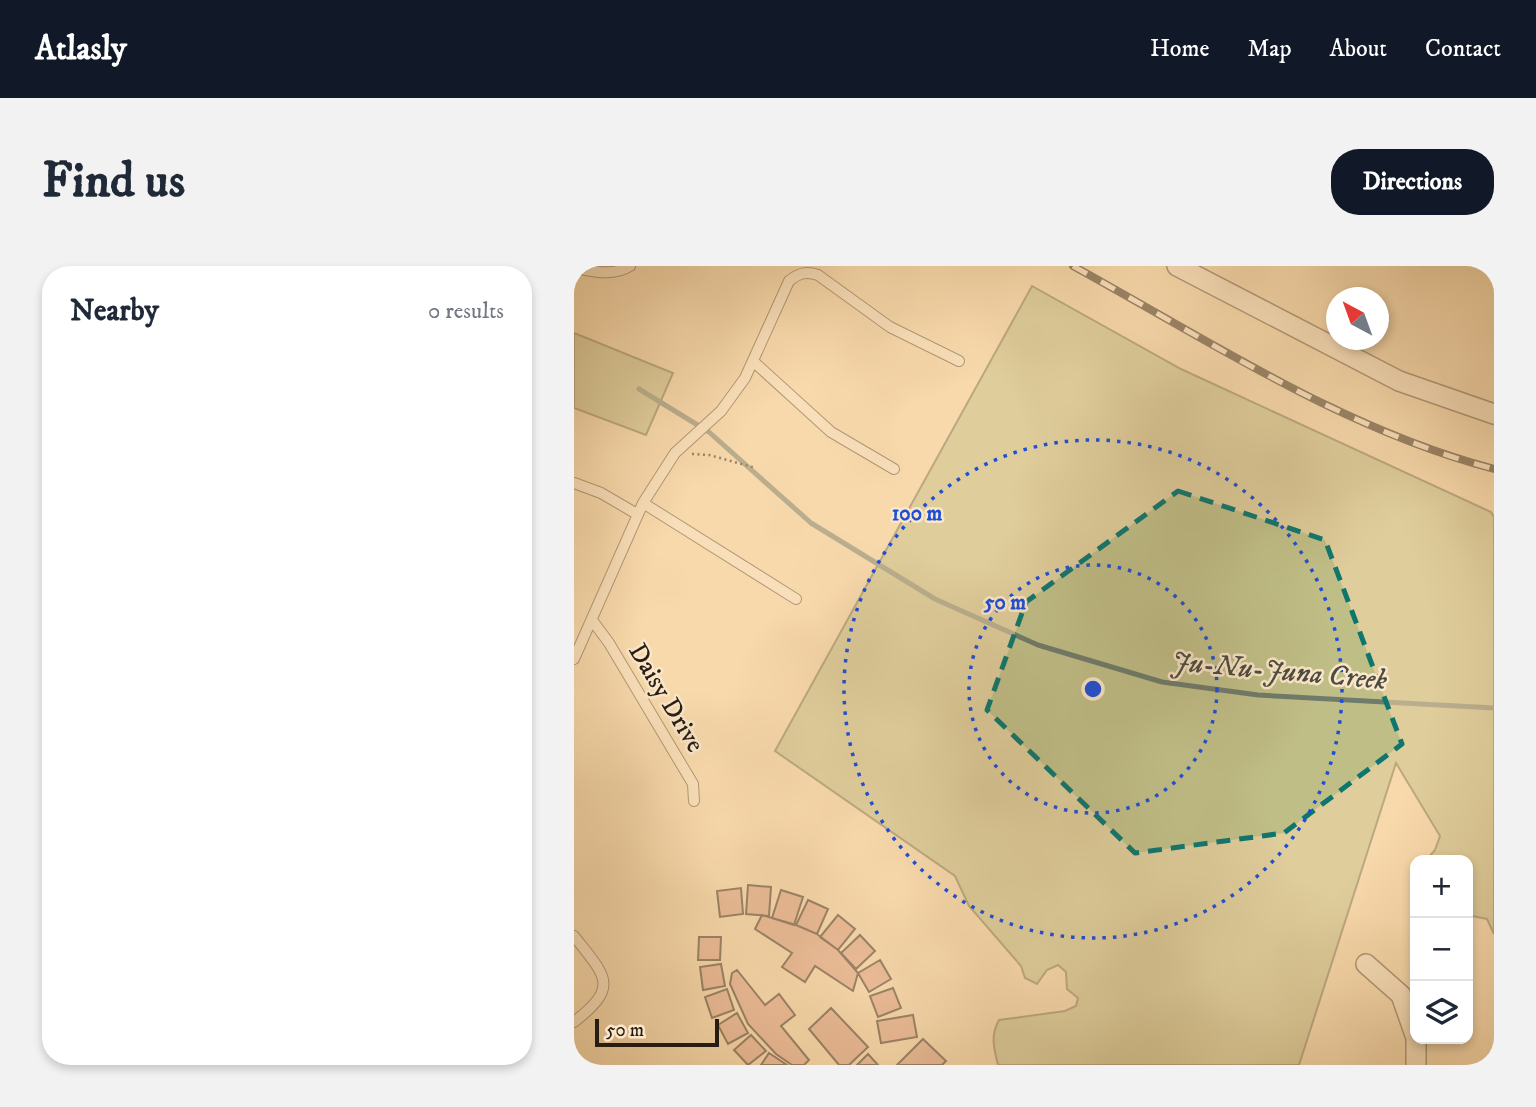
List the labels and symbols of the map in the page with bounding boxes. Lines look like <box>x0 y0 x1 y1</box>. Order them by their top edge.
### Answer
north arrow <box>1326 287 1389 350</box>
text: 100 m <box>892 501 942 527</box>
text: 50 m <box>983 590 1026 616</box>
street label: Daisy Drive <box>621 637 711 759</box>
water label: Ju-Nu-Juna Creek <box>1170 644 1389 698</box>
centre of rings <box>1081 677 1105 701</box>
scale bar <box>595 1016 719 1048</box>

